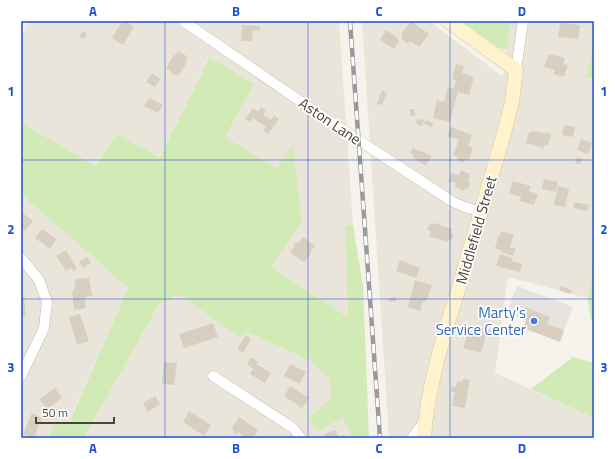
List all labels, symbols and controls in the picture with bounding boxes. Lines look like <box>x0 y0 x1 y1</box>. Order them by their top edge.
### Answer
text: A <box>89 1 97 21</box>
text: B <box>232 1 240 21</box>
text: C <box>375 1 383 21</box>
text: D <box>518 1 526 21</box>
text: 1 <box>7 81 15 101</box>
text: 1 <box>600 81 608 101</box>
street label: Aston Lane <box>294 92 366 150</box>
street label: Middlefield Street <box>450 172 503 287</box>
text: 2 <box>7 219 15 239</box>
text: 2 <box>600 219 608 239</box>
place label: Marty's Service Center <box>436 301 526 341</box>
marker: Marty's Service Center <box>529 316 539 326</box>
text: 3 <box>7 357 15 377</box>
text: 3 <box>600 357 608 377</box>
scale bar <box>36 399 114 425</box>
text: 50 m <box>42 403 68 422</box>
text: A <box>89 438 97 458</box>
text: B <box>232 438 240 458</box>
text: C <box>375 438 383 458</box>
text: D <box>518 438 526 458</box>

